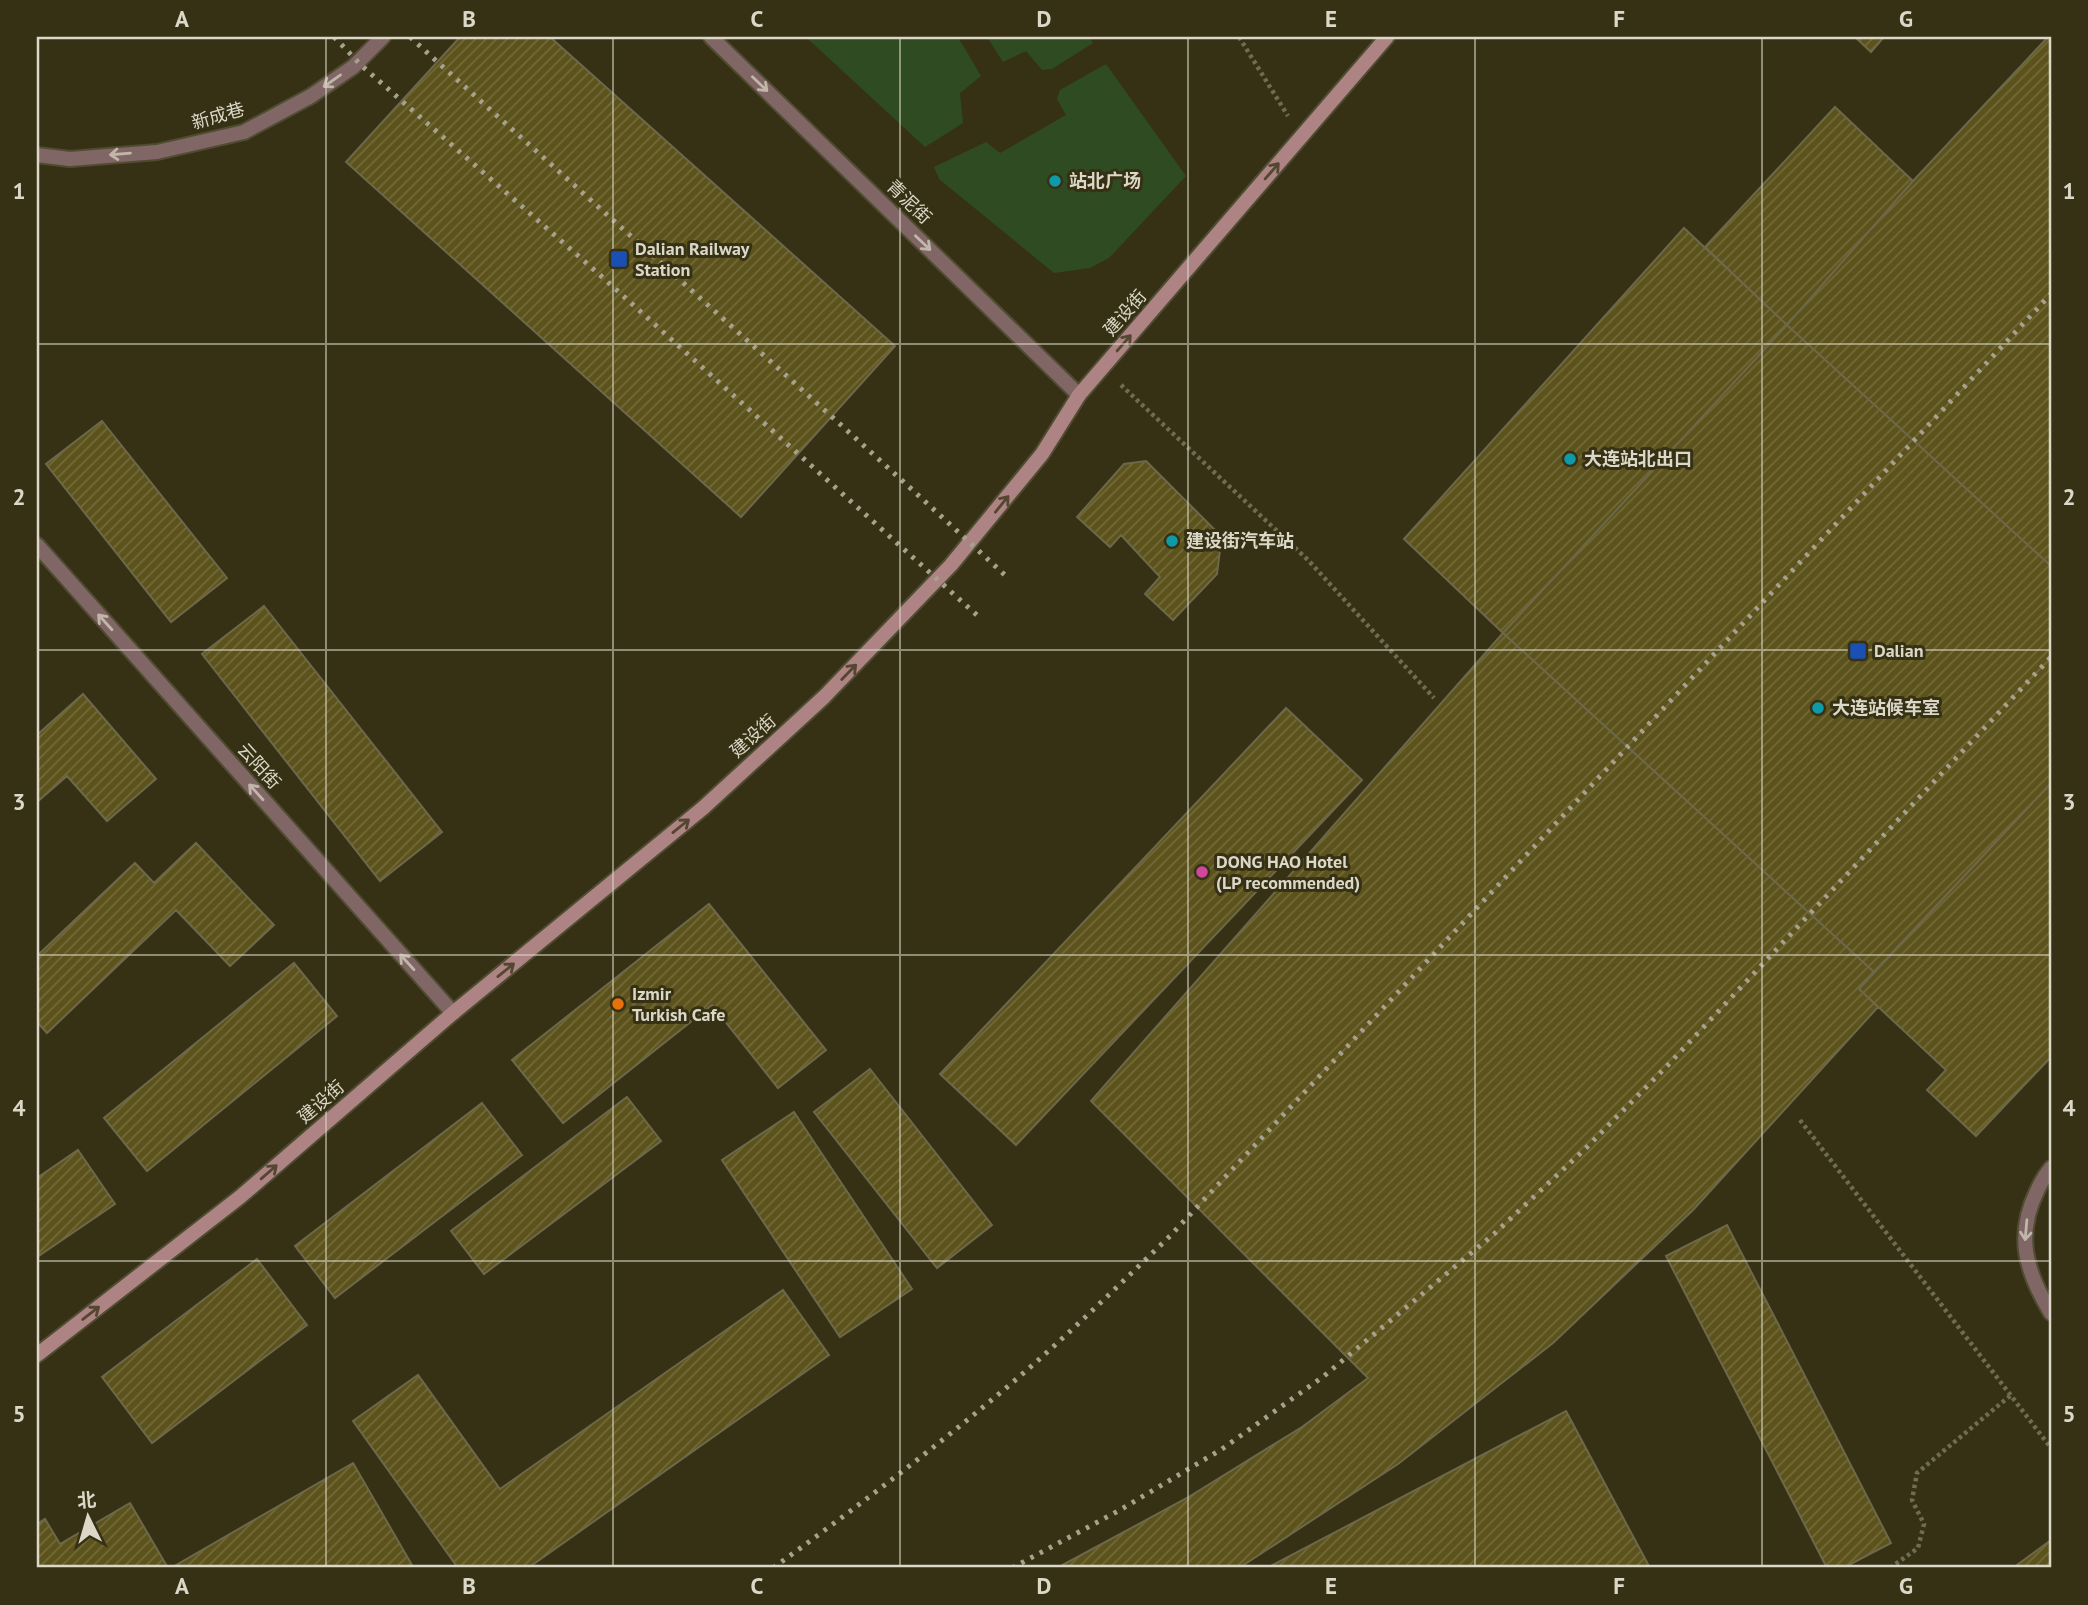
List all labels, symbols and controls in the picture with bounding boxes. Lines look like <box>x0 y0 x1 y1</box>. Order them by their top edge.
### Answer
text: A <box>175 4 189 33</box>
text: B <box>462 4 476 33</box>
text: C <box>751 4 764 33</box>
text: D <box>1037 4 1051 33</box>
text: E <box>1325 4 1337 33</box>
text: F <box>1613 4 1625 33</box>
text: G <box>1899 4 1913 33</box>
one-way arrow <box>323 74 342 88</box>
one-way arrow <box>751 76 768 93</box>
street label: 新成巷 <box>189 97 247 134</box>
one-way arrow <box>109 148 132 161</box>
one-way arrow <box>1264 163 1281 180</box>
place label: 站北广场 <box>1069 169 1141 192</box>
marker: 站北广场 <box>1047 173 1063 189</box>
street label: 青泥街 <box>882 175 937 229</box>
text: 1 <box>12 176 26 205</box>
text: 1 <box>2062 176 2076 205</box>
one-way arrow <box>915 234 932 251</box>
place label: Dalian Railway Station <box>635 237 750 281</box>
marker: Dalian Railway Station <box>609 249 629 269</box>
street label: 建设街 <box>1098 285 1151 341</box>
one-way arrow <box>1116 335 1132 353</box>
place label: 大连站北出口 <box>1584 447 1692 470</box>
marker: 大连站北出口 <box>1562 451 1578 467</box>
text: 2 <box>12 482 26 511</box>
text: 2 <box>2062 482 2076 511</box>
one-way arrow <box>994 495 1010 513</box>
place label: 建设街汽车站 <box>1186 529 1294 552</box>
marker: 建设街汽车站 <box>1164 533 1180 549</box>
one-way arrow <box>97 613 113 631</box>
place label: Dalian <box>1874 639 1923 662</box>
marker: Dalian <box>1848 641 1868 661</box>
one-way arrow <box>840 664 857 681</box>
place label: 大连站候车室 <box>1832 696 1940 719</box>
marker: 大连站候车室 <box>1810 700 1826 716</box>
street label: 建设街 <box>725 709 780 762</box>
street label: 云阳街 <box>233 738 286 793</box>
one-way arrow <box>248 783 264 801</box>
text: 3 <box>12 787 26 816</box>
text: 3 <box>2062 787 2076 816</box>
one-way arrow <box>672 818 690 833</box>
place label: DONG HAO Hotel (LP recommended) <box>1216 850 1360 894</box>
marker: DONG HAO Hotel (LP recommended) <box>1194 864 1210 880</box>
one-way arrow <box>399 954 416 971</box>
one-way arrow <box>496 962 514 978</box>
place label: Izmir Turkish Cafe <box>632 982 725 1026</box>
marker: Izmir Turkish Cafe <box>610 996 626 1012</box>
street label: 建设街 <box>293 1075 349 1128</box>
text: 4 <box>12 1093 26 1122</box>
text: 4 <box>2062 1093 2076 1122</box>
one-way arrow <box>260 1164 278 1180</box>
one-way arrow <box>2019 1218 2032 1240</box>
one-way arrow <box>81 1305 99 1320</box>
text: 5 <box>12 1399 26 1428</box>
text: 5 <box>2062 1399 2076 1428</box>
north arrow <box>52 1482 122 1552</box>
text: 北 <box>76 1487 97 1513</box>
text: A <box>175 1571 189 1600</box>
text: B <box>462 1571 476 1600</box>
text: C <box>751 1571 764 1600</box>
text: D <box>1037 1571 1051 1600</box>
text: E <box>1325 1571 1337 1600</box>
text: F <box>1613 1571 1625 1600</box>
text: G <box>1899 1571 1913 1600</box>

